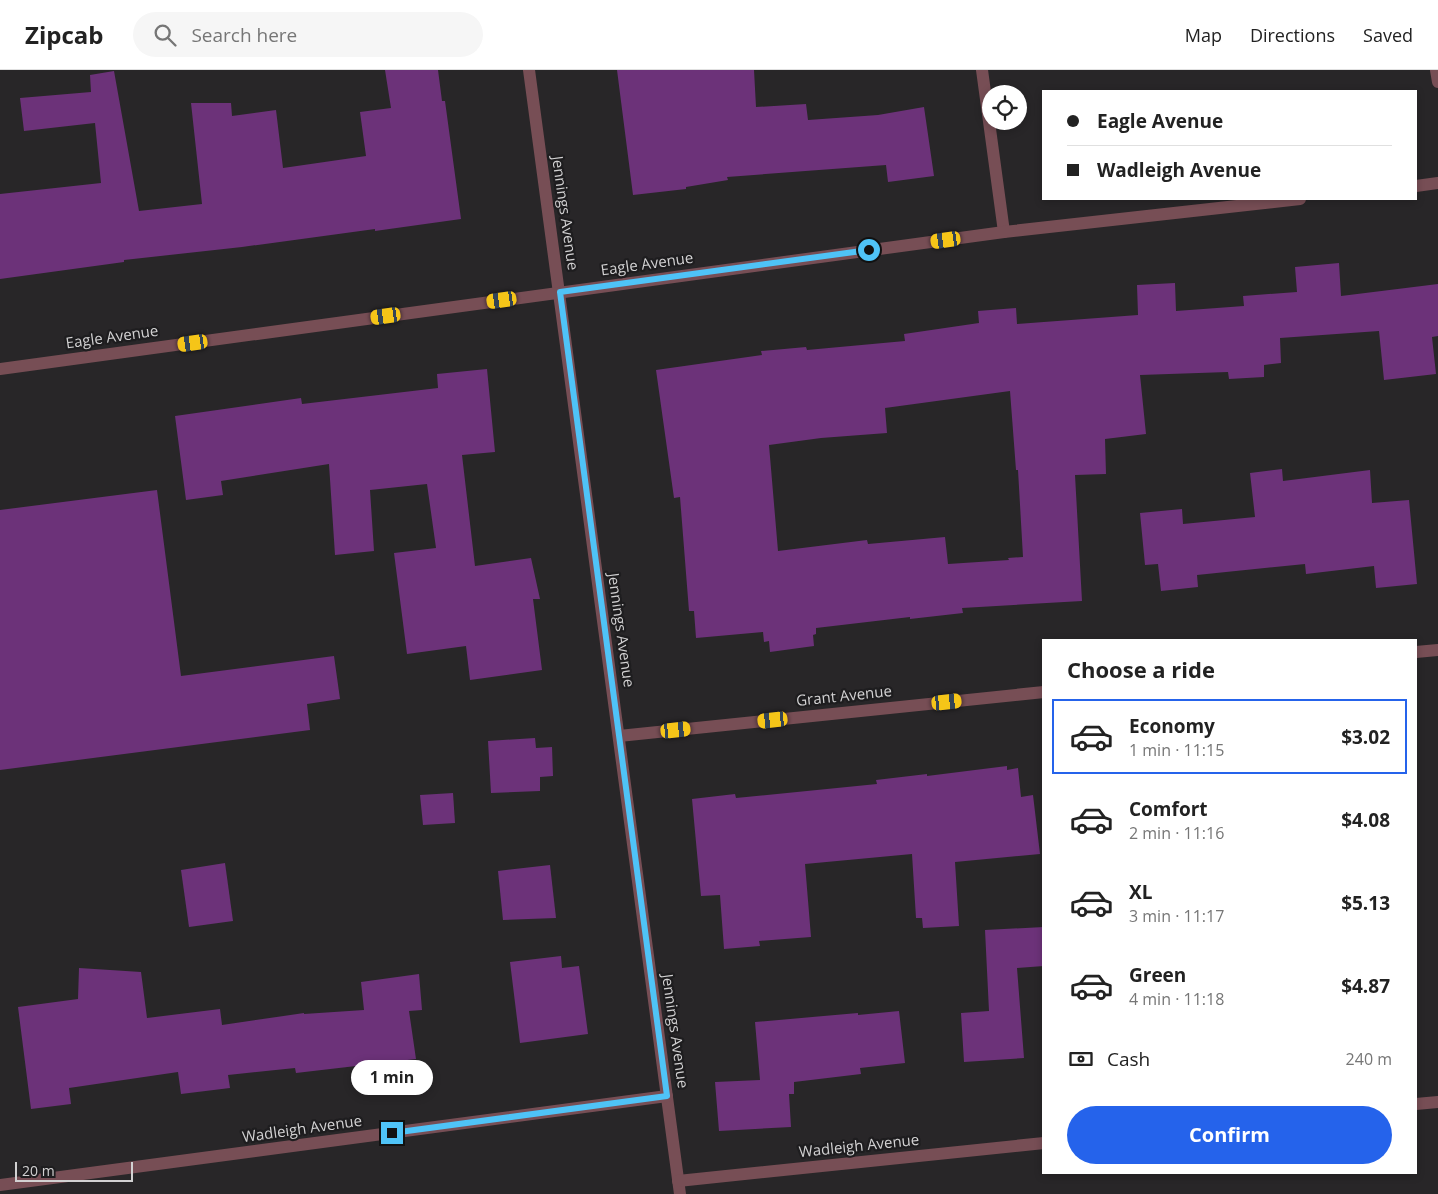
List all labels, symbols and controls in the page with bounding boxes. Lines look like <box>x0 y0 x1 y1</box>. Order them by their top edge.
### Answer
search box <box>133 12 483 57</box>
text: Zipcab <box>25 18 103 51</box>
icon: search <box>151 21 179 49</box>
text: Search here <box>191 22 297 48</box>
text: Map <box>1185 23 1222 47</box>
text: Directions <box>1250 23 1335 47</box>
text: Saved <box>1363 23 1413 47</box>
map controls <box>982 85 1027 130</box>
button: locate <box>982 85 1027 130</box>
text: Eagle Avenue <box>1097 108 1223 134</box>
street label: Jennings Avenue <box>548 152 584 271</box>
text: Wadleigh Avenue <box>1097 157 1261 183</box>
car <box>930 230 961 250</box>
route start <box>858 239 880 261</box>
street label: Eagle Avenue <box>599 247 694 279</box>
car <box>486 290 517 310</box>
car <box>370 306 401 326</box>
street label: Eagle Avenue <box>64 320 159 352</box>
car <box>177 333 208 353</box>
street label: Jennings Avenue <box>604 569 640 688</box>
text: Choose a ride <box>1067 654 1215 684</box>
street label: Grant Avenue <box>795 680 893 710</box>
car <box>931 693 962 711</box>
car <box>757 711 788 729</box>
text: Economy <box>1129 713 1215 739</box>
icon: car <box>1069 714 1114 759</box>
car <box>660 721 691 739</box>
text: $3.02 <box>1341 724 1390 750</box>
text: 1 min · 11:15 <box>1129 739 1224 761</box>
text: Comfort <box>1129 796 1208 822</box>
icon: car <box>1069 797 1114 842</box>
text: $4.08 <box>1341 807 1390 833</box>
text: 2 min · 11:16 <box>1129 822 1224 844</box>
text: XL <box>1129 879 1152 905</box>
icon: car <box>1069 880 1114 925</box>
text: $5.13 <box>1341 890 1390 916</box>
text: 3 min · 11:17 <box>1129 905 1224 927</box>
text: Green <box>1129 962 1186 988</box>
icon: car <box>1069 963 1114 1008</box>
street label: Jennings Avenue <box>658 970 694 1089</box>
text: $4.87 <box>1341 973 1390 999</box>
text: 4 min · 11:18 <box>1129 988 1224 1010</box>
icon: cash <box>1067 1045 1095 1073</box>
text: Cash <box>1107 1046 1150 1072</box>
text: 240 m <box>1346 1048 1392 1070</box>
callout: 1 min <box>351 1060 433 1096</box>
text: 1 min <box>370 1066 414 1088</box>
button: Confirm <box>1067 1106 1392 1164</box>
street label: Wadleigh Avenue <box>241 1110 363 1146</box>
route end <box>381 1122 403 1144</box>
street label: Wadleigh Avenue <box>798 1129 920 1161</box>
scale bar <box>15 1159 132 1182</box>
text: 20 m <box>22 1161 55 1180</box>

